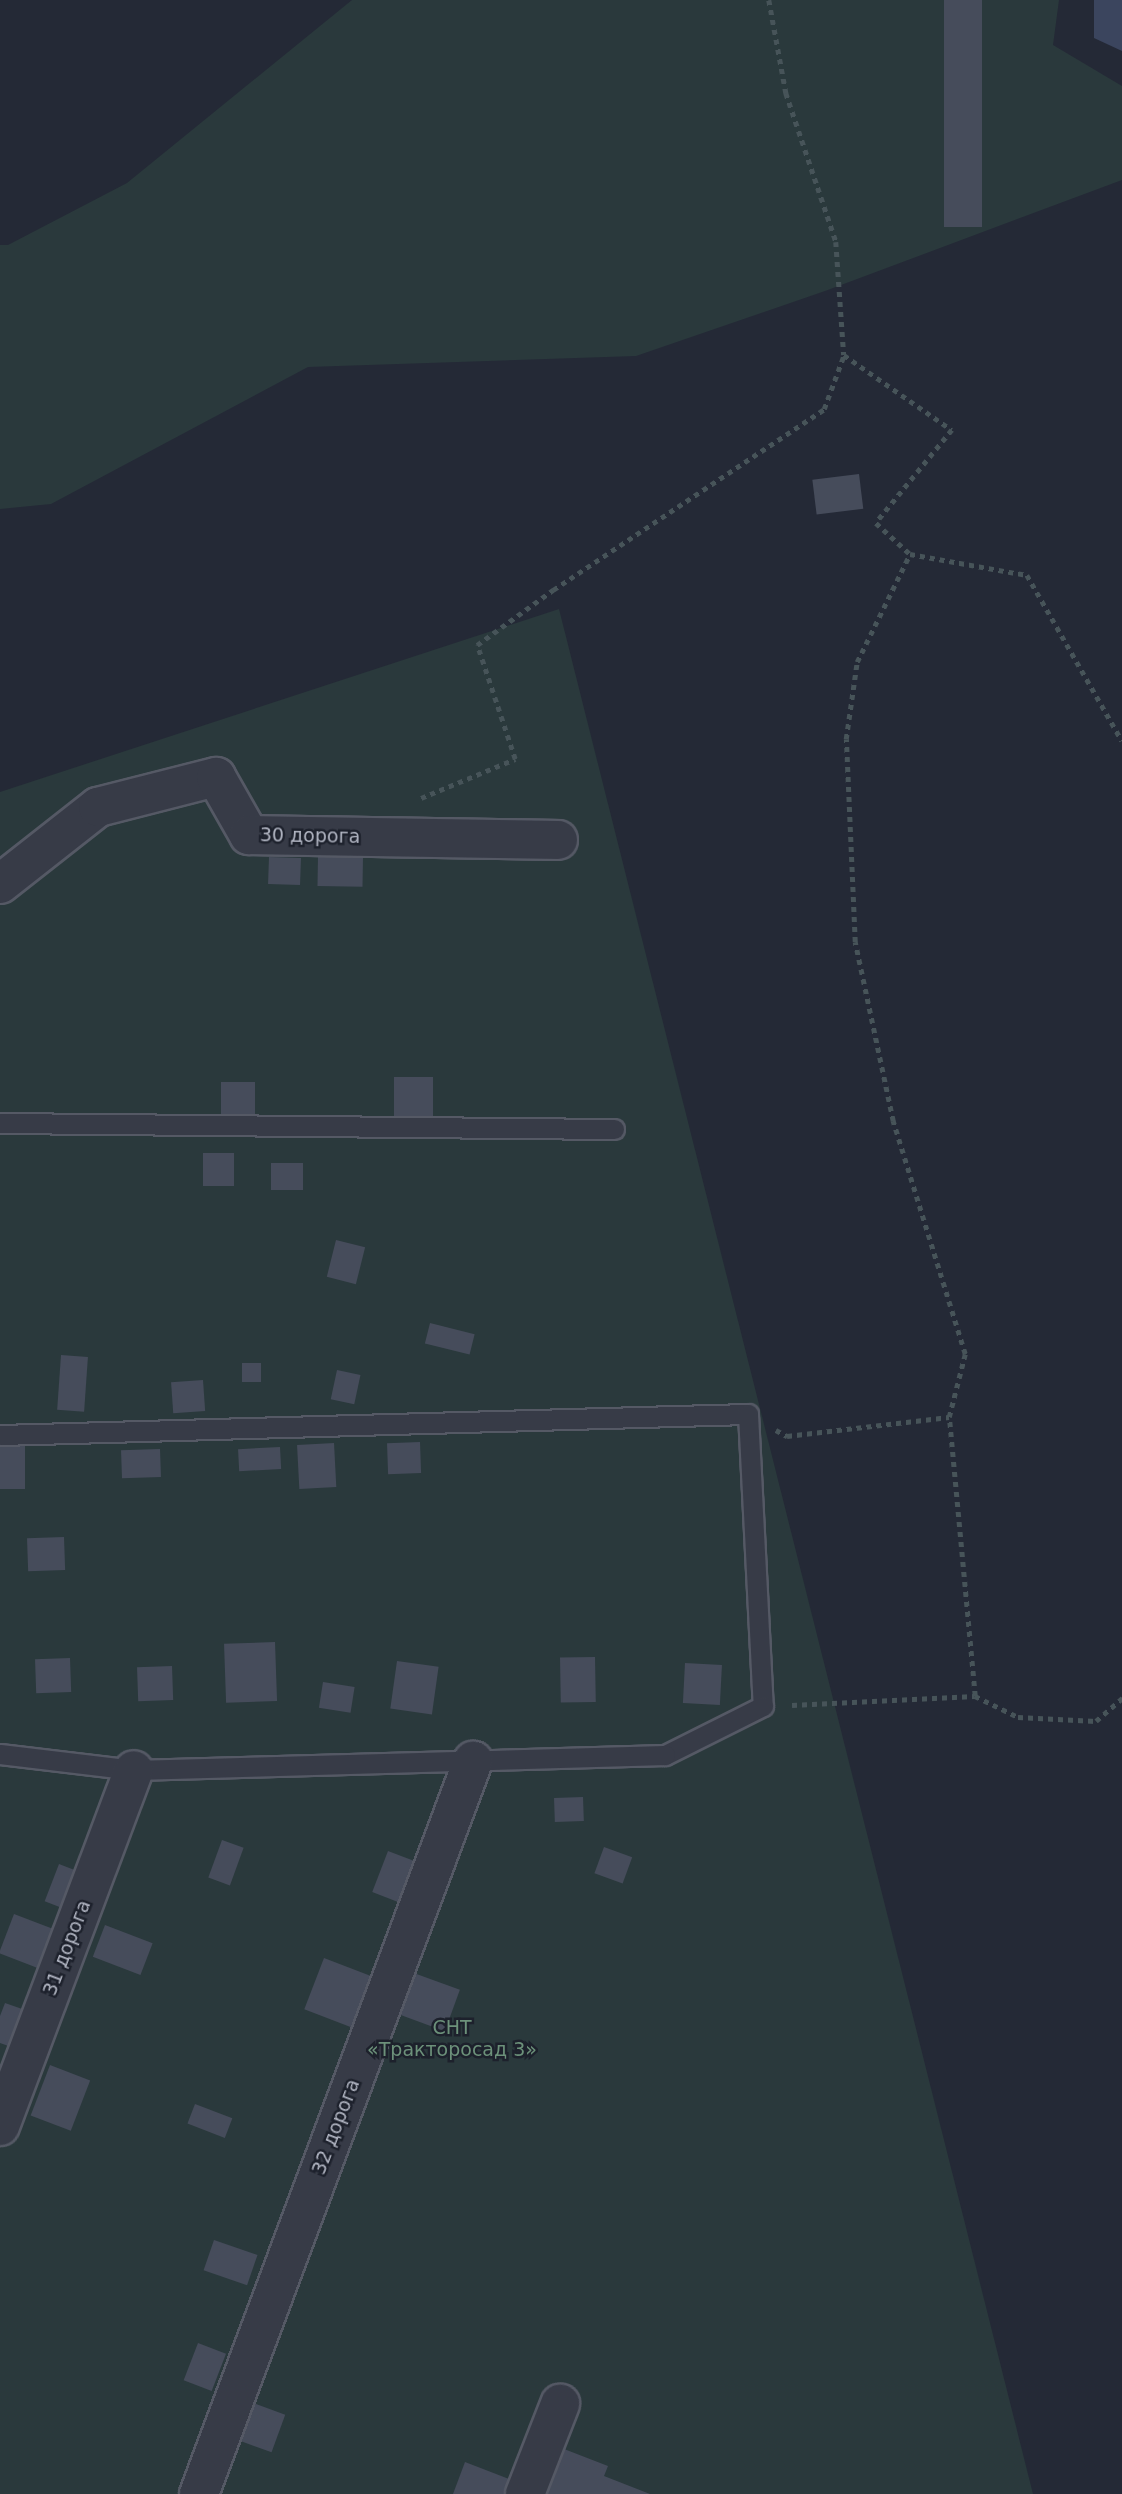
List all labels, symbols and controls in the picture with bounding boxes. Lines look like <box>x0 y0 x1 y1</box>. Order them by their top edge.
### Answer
street label: 30 дорога <box>260 824 360 848</box>
street label: 31 дорога <box>38 1897 96 1999</box>
park label: СНТ «Тракторосад 3» <box>367 2017 537 2061</box>
street label: 32 дорога <box>307 2076 365 2178</box>

